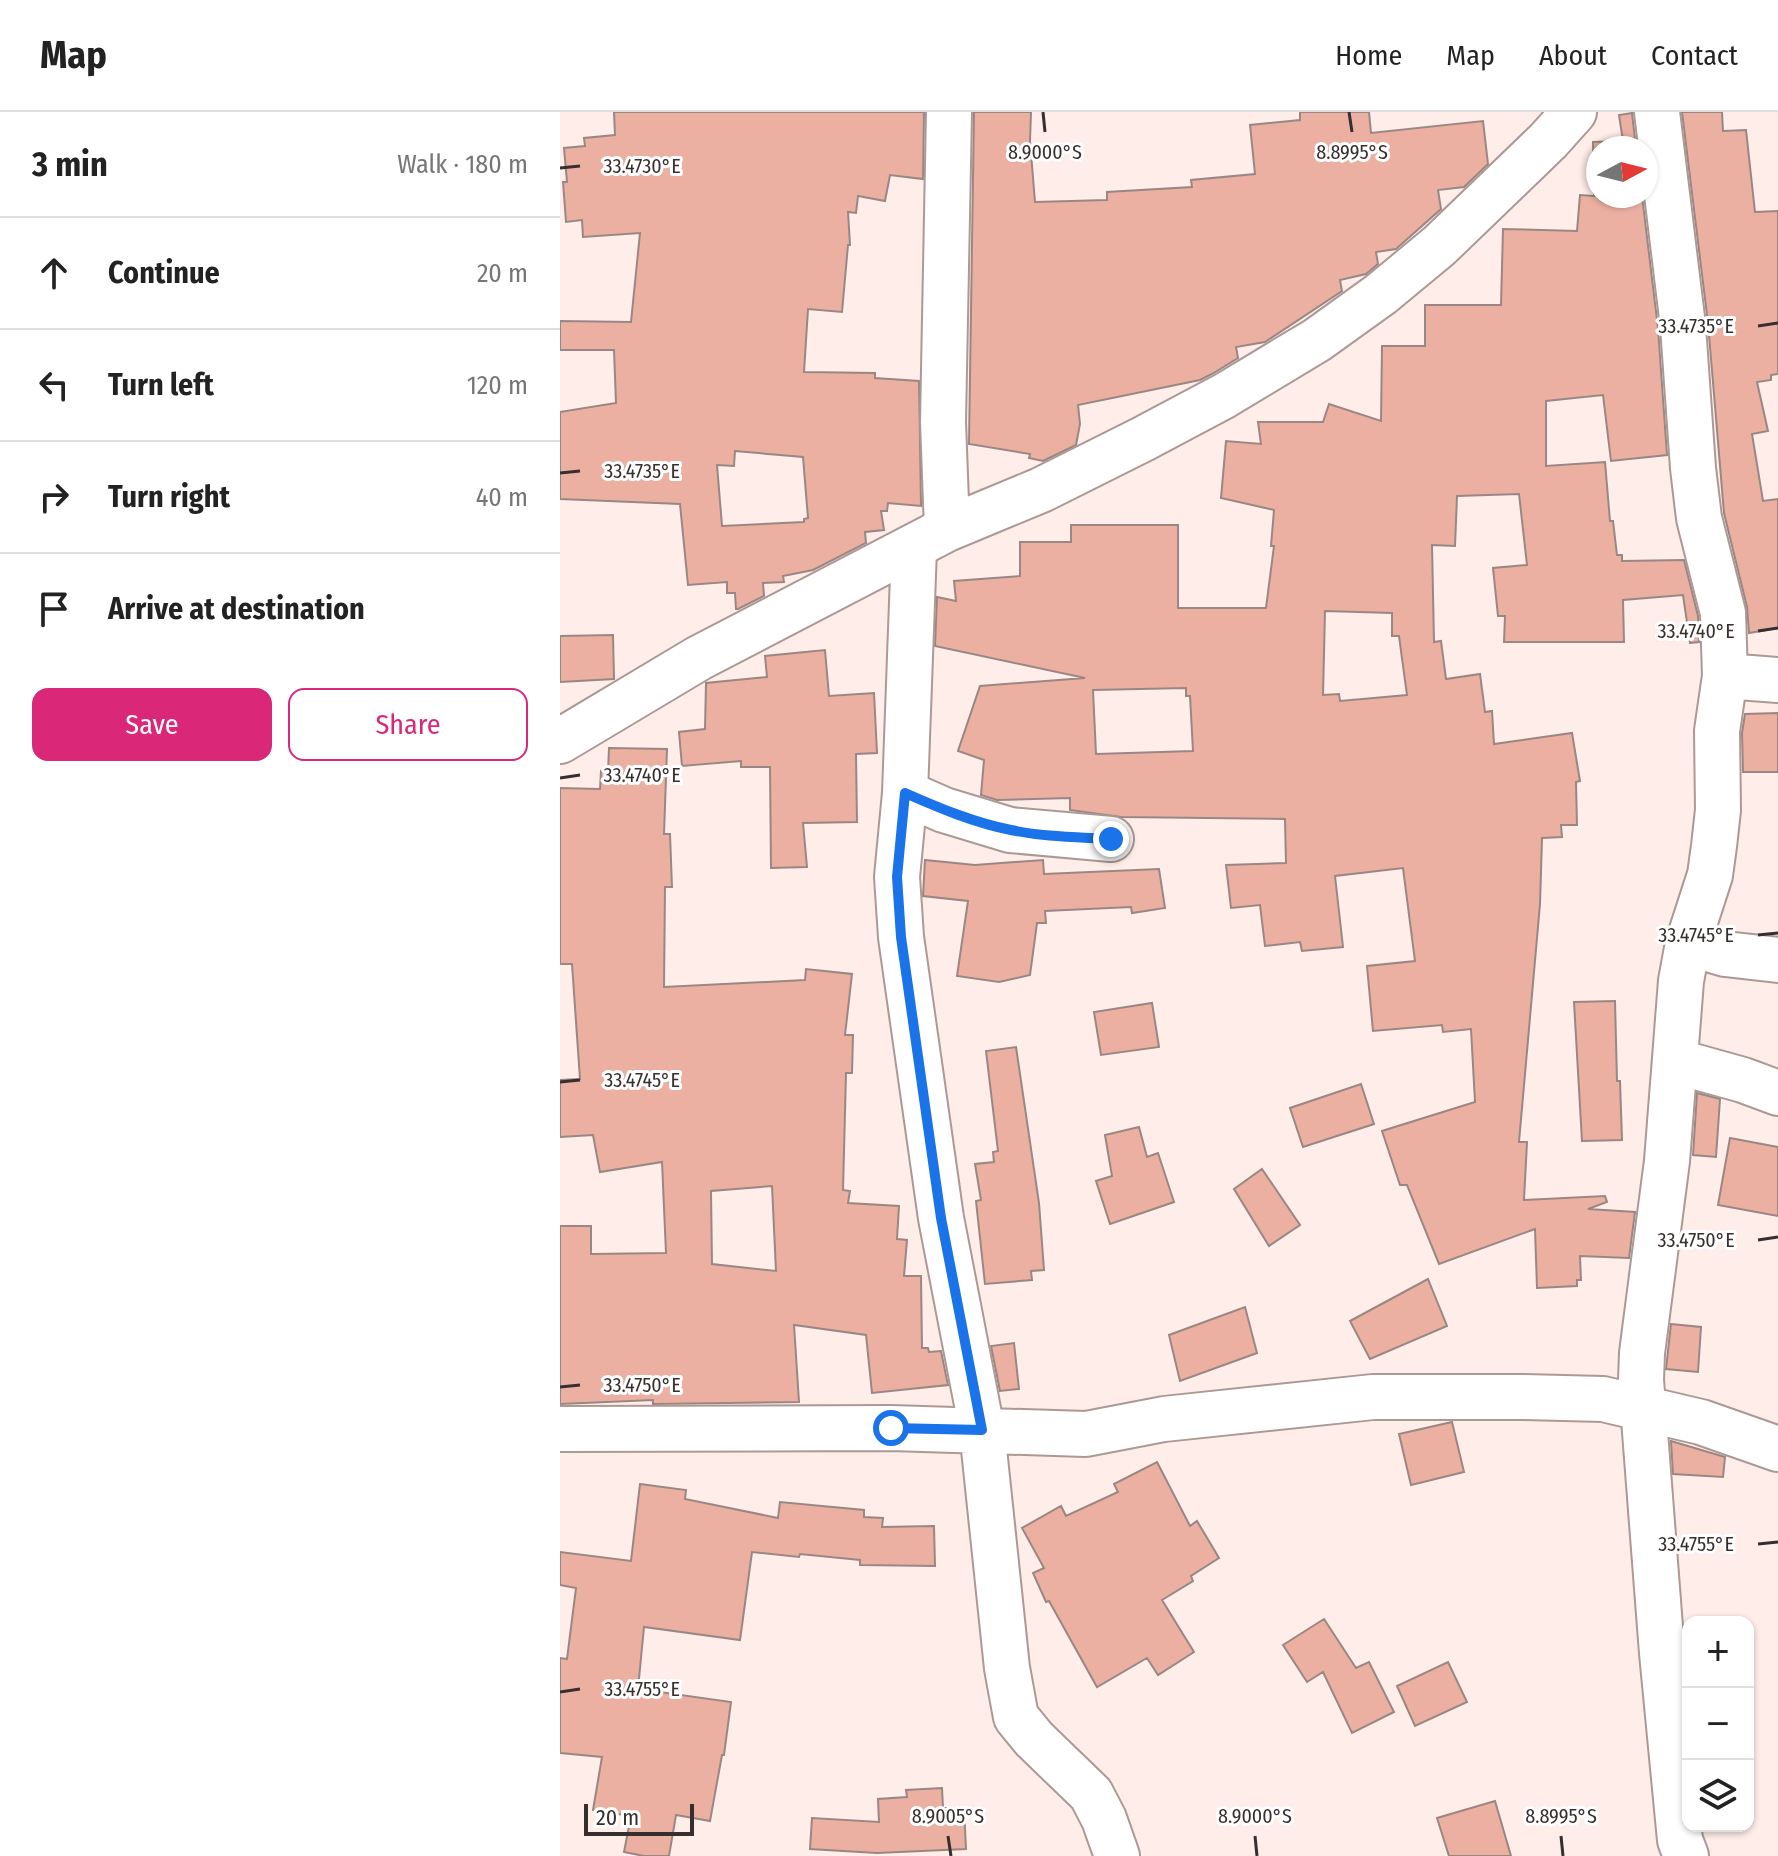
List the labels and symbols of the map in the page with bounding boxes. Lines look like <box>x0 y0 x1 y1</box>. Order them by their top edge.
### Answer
north arrow <box>1586 136 1658 208</box>
text: 8.9000°S <box>1008 140 1082 164</box>
text: 8.8995°S <box>1316 140 1388 164</box>
text: 33.4730°E <box>603 154 681 178</box>
text: 33.4735°E <box>1658 314 1734 338</box>
text: 33.4735°E <box>604 459 680 483</box>
text: 33.4740°E <box>1657 619 1735 643</box>
text: 33.4740°E <box>603 763 681 787</box>
route end <box>1093 821 1129 857</box>
text: 33.4745°E <box>1658 923 1734 947</box>
text: 33.4745°E <box>604 1068 680 1092</box>
text: 33.4750°E <box>1657 1228 1735 1252</box>
text: 33.4750°E <box>603 1373 681 1397</box>
route start <box>873 1410 909 1446</box>
text: 33.4755°E <box>1658 1532 1734 1556</box>
text: 33.4755°E <box>604 1677 680 1701</box>
scale bar <box>584 1800 694 1836</box>
text: 8.9005°S <box>912 1804 984 1828</box>
text: 8.9000°S <box>1218 1804 1292 1828</box>
text: 8.8995°S <box>1525 1804 1597 1828</box>

